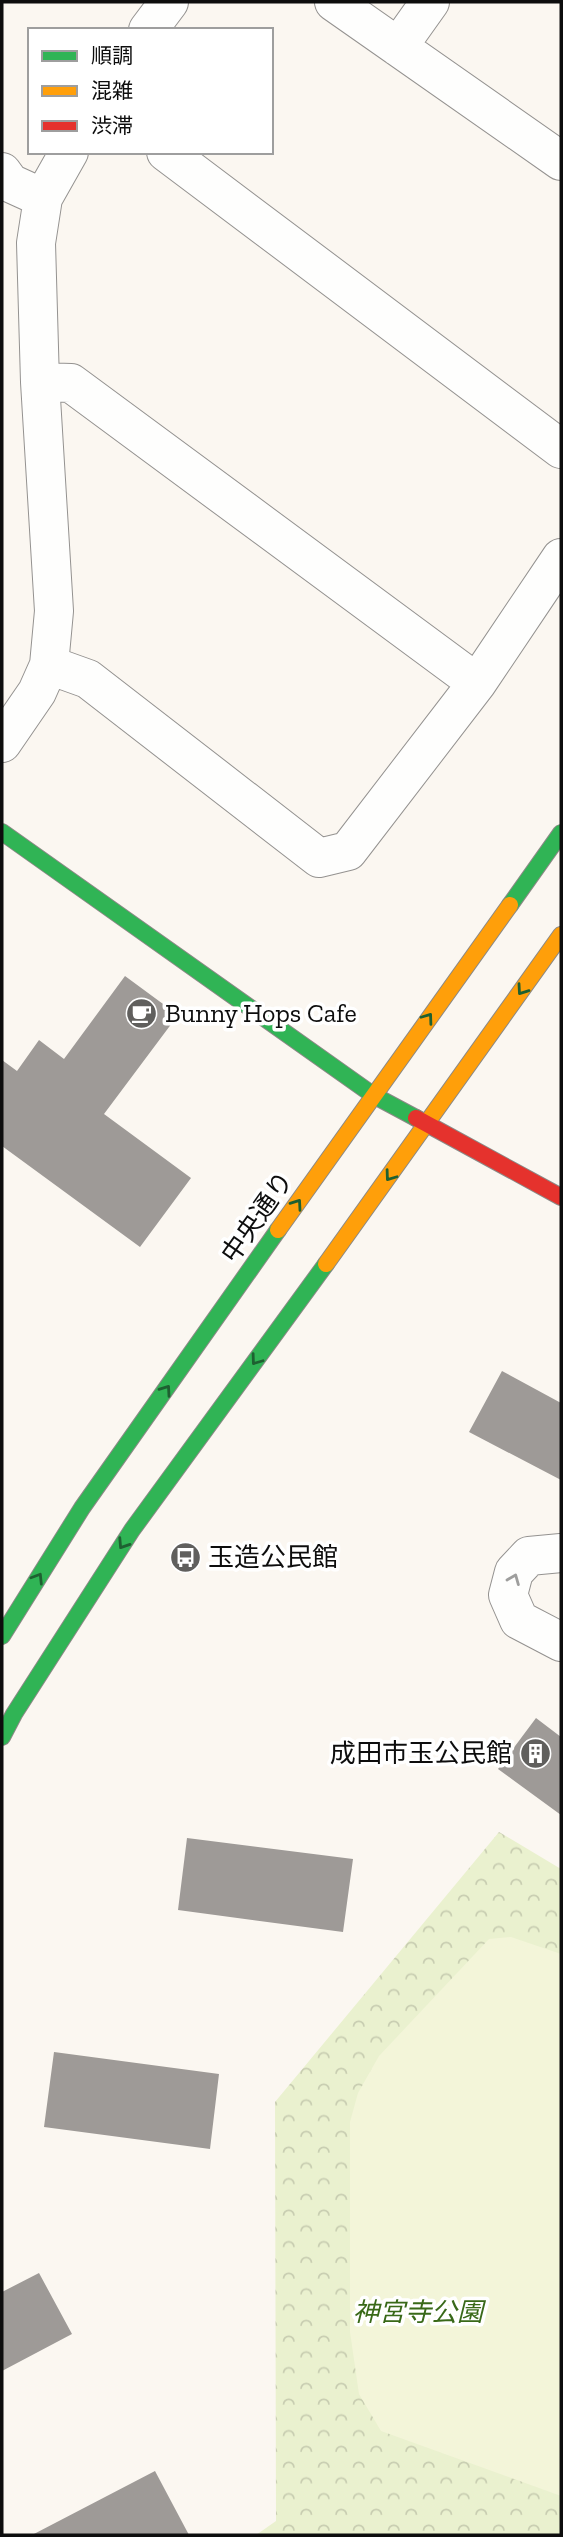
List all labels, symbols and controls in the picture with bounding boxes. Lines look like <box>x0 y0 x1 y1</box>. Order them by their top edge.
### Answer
legend <box>28 28 273 154</box>
text: 順調 <box>91 43 133 68</box>
text: 混雑 <box>91 78 133 103</box>
text: 渋滞 <box>91 113 133 138</box>
one-way arrow <box>518 982 530 995</box>
cafe icon: Bunny Hops Cafe <box>125 996 159 1030</box>
place label: Bunny Hops Cafe <box>165 997 357 1029</box>
one-way arrow <box>420 1013 432 1026</box>
street label: 中央通り <box>214 1165 300 1269</box>
one-way arrow <box>385 1168 398 1180</box>
one-way arrow <box>289 1199 301 1212</box>
one-way arrow <box>252 1352 264 1364</box>
one-way arrow <box>158 1385 170 1398</box>
one-way arrow <box>118 1536 131 1549</box>
bus stop icon: 玉造公民館 <box>168 1540 202 1574</box>
place label: 玉造公民館 <box>208 1541 338 1573</box>
one-way arrow <box>30 1573 43 1586</box>
one-way arrow <box>506 1573 520 1585</box>
building icon: 成田市玉公民館 <box>518 1736 552 1770</box>
place label: 成田市玉公民館 <box>330 1737 512 1769</box>
park label: 神宮寺公園 <box>353 2296 487 2328</box>

